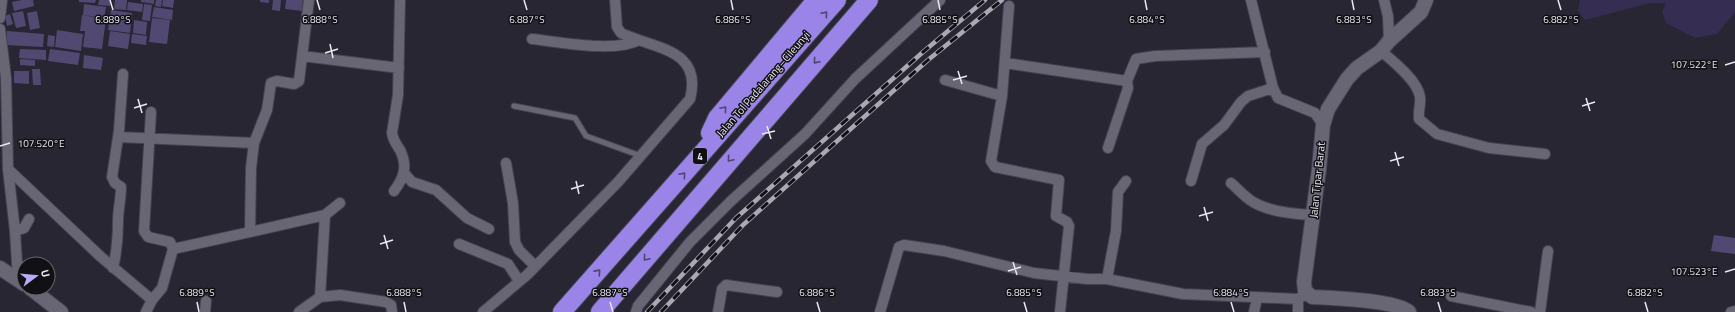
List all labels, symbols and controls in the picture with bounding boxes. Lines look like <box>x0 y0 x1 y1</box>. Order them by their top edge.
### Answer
one-way arrow <box>820 11 827 19</box>
text: 6.889°S <box>95 12 131 27</box>
text: 6.888°S <box>302 12 338 27</box>
text: 6.887°S <box>509 12 545 27</box>
text: 6.886°S <box>715 12 751 27</box>
text: 6.885°S <box>922 12 958 27</box>
text: 6.884°S <box>1129 12 1165 27</box>
text: 6.883°S <box>1336 12 1372 27</box>
text: 6.882°S <box>1543 12 1579 27</box>
street label: Jalan Tol Padalarang–Cileunyi <box>712 28 814 140</box>
one-way arrow <box>813 56 820 64</box>
text: 107.522°E <box>1671 57 1718 72</box>
one-way arrow <box>719 107 726 114</box>
text: 107.520°E <box>18 136 65 151</box>
street label: Jalan Tipar Barat <box>1305 141 1329 219</box>
road number: 4 <box>693 148 707 164</box>
one-way arrow <box>728 154 735 162</box>
one-way arrow <box>679 172 686 179</box>
one-way arrow <box>644 253 651 261</box>
north arrow <box>16 256 56 296</box>
text: 107.523°E <box>1671 264 1718 279</box>
text: U <box>37 268 54 279</box>
one-way arrow <box>593 270 600 277</box>
text: 6.889°S <box>179 285 215 300</box>
text: 6.888°S <box>386 285 422 300</box>
text: 6.887°S <box>592 285 628 300</box>
text: 6.886°S <box>799 285 835 300</box>
text: 6.885°S <box>1006 285 1042 300</box>
text: 6.884°S <box>1213 285 1249 300</box>
text: 6.883°S <box>1420 285 1456 300</box>
text: 6.882°S <box>1627 285 1663 300</box>

